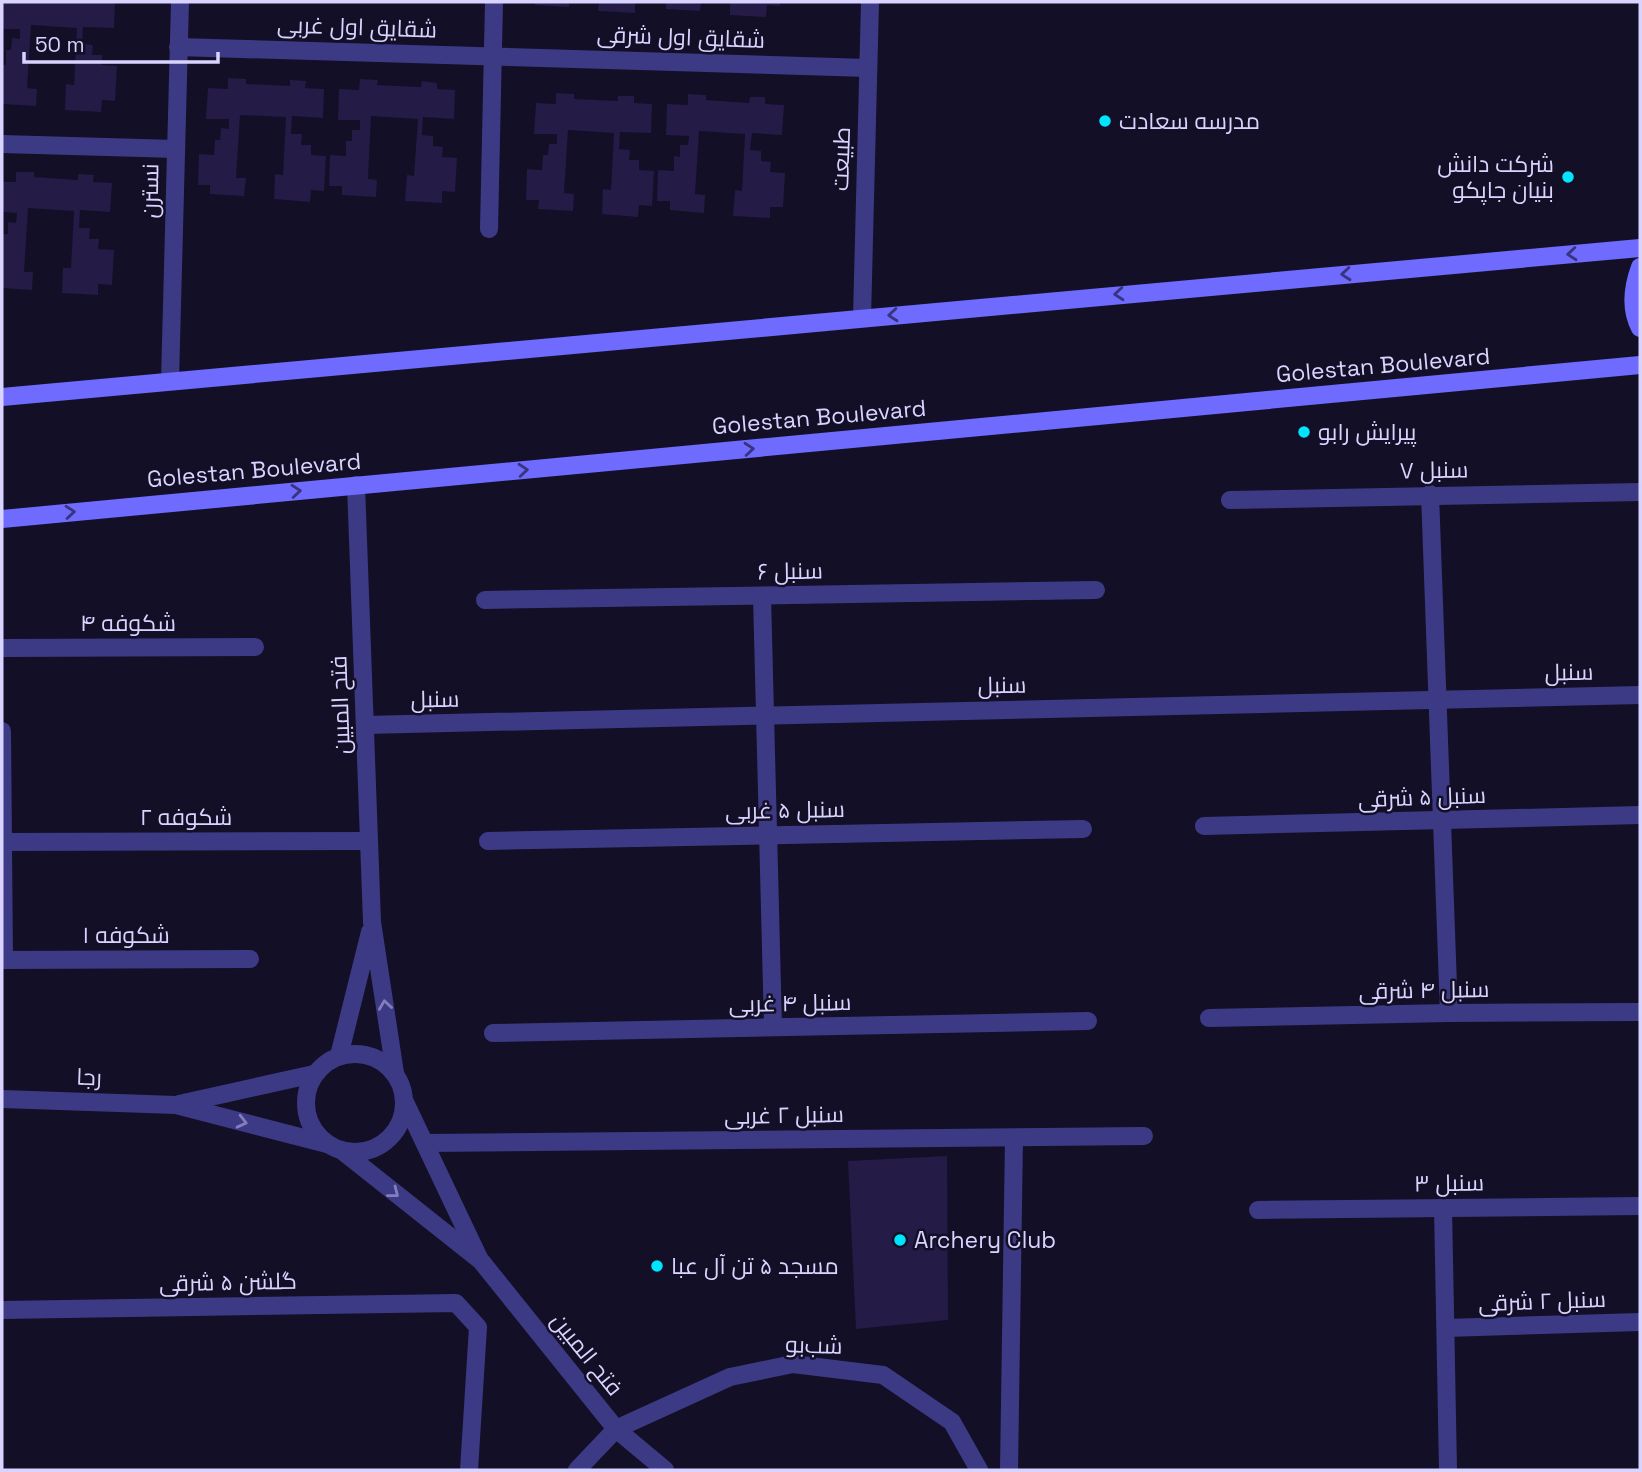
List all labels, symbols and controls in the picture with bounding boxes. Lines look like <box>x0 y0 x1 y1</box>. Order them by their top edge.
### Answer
street label: شقایق اول غربی <box>276 9 438 45</box>
street label: شقایق اول شرقی <box>596 19 766 55</box>
scale bar <box>24 21 219 65</box>
text: 50 m <box>35 31 85 58</box>
place label: مدرسه سعادت <box>1119 106 1260 136</box>
marker: مدرسه سعادت <box>1097 113 1113 129</box>
street label: طبیعت <box>825 126 857 192</box>
place label: شرکت دانش بنیان جاپکو <box>1437 149 1554 205</box>
street label: نسترن <box>135 163 165 219</box>
marker: شرکت دانش بنیان جاپکو <box>1560 169 1576 185</box>
one-way arrow <box>1566 246 1577 261</box>
one-way arrow <box>1340 266 1351 281</box>
one-way arrow <box>1113 287 1125 302</box>
one-way arrow <box>887 307 898 322</box>
street label: Golestan Boulevard <box>1275 341 1491 389</box>
street label: Golestan Boulevard <box>711 393 927 441</box>
place label: پیرایش رابو <box>1318 417 1416 447</box>
marker: پیرایش رابو <box>1296 424 1312 440</box>
one-way arrow <box>743 441 755 456</box>
street label: Golestan Boulevard <box>146 446 362 494</box>
street label: سنبل ۷ <box>1399 454 1469 486</box>
one-way arrow <box>518 463 529 478</box>
one-way arrow <box>291 484 302 499</box>
one-way arrow <box>65 505 76 520</box>
street label: سنبل ۶ <box>757 555 823 587</box>
street label: شکوفه ۴ <box>80 608 176 638</box>
street label: فتح المبین <box>323 655 358 755</box>
street label: سنبل <box>1544 657 1594 687</box>
street label: سنبل <box>977 670 1027 700</box>
street label: سنبل <box>410 684 460 714</box>
street label: سنبل ۵ شرقی <box>1357 780 1487 814</box>
street label: سنبل ۵ غربی <box>725 794 845 826</box>
street label: شکوفه ۲ <box>140 802 232 832</box>
street label: شکوفه ۱ <box>82 920 170 950</box>
street label: سنبل ۴ شرقی <box>1358 974 1490 1006</box>
street label: سنبل ۴ غربی <box>728 987 852 1019</box>
one-way arrow <box>378 999 393 1011</box>
street label: رجا <box>76 1062 102 1092</box>
street label: سنبل ۲ غربی <box>724 1099 844 1131</box>
one-way arrow <box>236 1113 248 1128</box>
street label: سنبل ۳ <box>1414 1167 1484 1199</box>
one-way arrow <box>387 1184 399 1197</box>
place label: Archery Club <box>914 1225 1056 1255</box>
marker: Archery Club <box>892 1232 908 1248</box>
place label: مسجد ۵ تن آل عبا <box>671 1251 839 1281</box>
marker: مسجد ۵ تن آل عبا <box>649 1258 665 1274</box>
street label: گلشن ۵ شرقی <box>159 1266 297 1298</box>
street label: سنبل ۲ شرقی <box>1478 1284 1606 1318</box>
street label: فتح المبین <box>544 1306 630 1402</box>
street label: شب‌بو <box>785 1329 843 1361</box>

